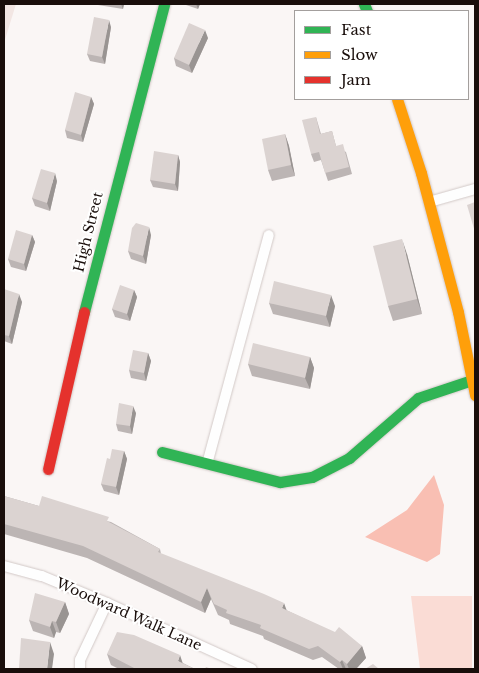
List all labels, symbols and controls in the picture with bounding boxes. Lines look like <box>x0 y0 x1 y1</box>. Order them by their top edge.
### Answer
legend <box>294 10 469 100</box>
text: Fast <box>341 20 371 39</box>
text: Slow <box>341 45 378 64</box>
text: Jam <box>341 70 371 89</box>
street label: High Street <box>70 190 106 274</box>
street label: Woodward Walk Lane <box>53 574 205 654</box>

